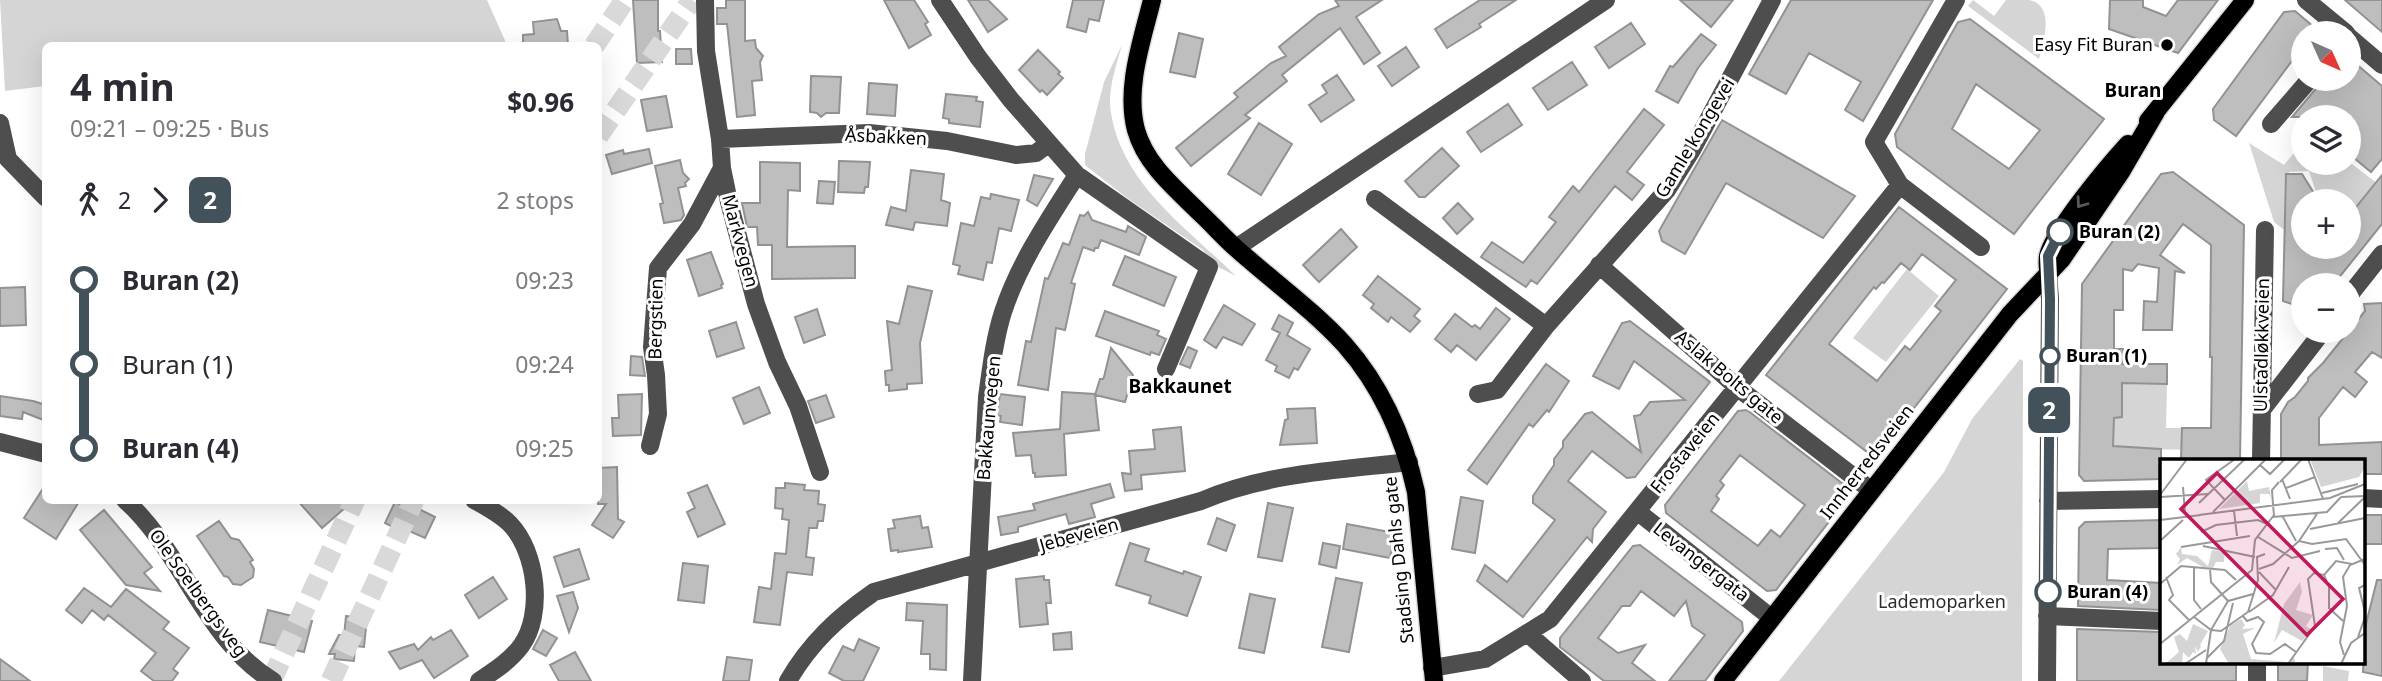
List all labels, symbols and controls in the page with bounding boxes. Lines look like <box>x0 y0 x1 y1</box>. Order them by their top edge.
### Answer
north arrow <box>2291 21 2361 91</box>
map controls <box>2291 21 2361 343</box>
place label: Easy Fit Buran <box>2034 32 2153 56</box>
marker: Easy Fit Buran <box>2159 37 2175 53</box>
text: 4 min <box>70 60 175 112</box>
street label: Gamle kongevei <box>1649 73 1739 202</box>
district label: Buran <box>2105 77 2161 103</box>
text: $0.96 <box>507 84 574 120</box>
button: layers <box>2291 105 2361 175</box>
text: 09:21 – 09:25 · Bus <box>70 112 269 144</box>
street label: Åsbakken <box>845 122 928 150</box>
icon: walk <box>70 181 108 219</box>
icon: forward <box>141 181 179 219</box>
text: 2 <box>203 183 217 216</box>
text: 2 <box>118 184 131 216</box>
text: 2 stops <box>496 184 574 216</box>
button: + <box>2291 189 2361 259</box>
street label: Markvegen <box>717 192 765 290</box>
one-way arrow <box>2077 195 2089 208</box>
marker: Buran (2) <box>2047 219 2073 245</box>
place label: Buran (2) <box>2079 219 2160 243</box>
text: Buran (2) <box>122 262 239 298</box>
text: 09:23 <box>515 264 574 296</box>
button: − <box>2291 273 2361 343</box>
street label: Bergstien <box>642 278 668 360</box>
street label: Ulstadløkkveien <box>2248 278 2274 412</box>
street label: Aslak Bolts gate <box>1671 324 1789 428</box>
place label: Buran (1) <box>2066 343 2147 367</box>
text: Buran (1) <box>122 346 233 382</box>
marker: Buran (1) <box>2040 346 2060 366</box>
text: 09:24 <box>515 348 574 380</box>
street label: Bakkaunvegen <box>971 355 1005 481</box>
district label: Bakkaunet <box>1128 373 1232 399</box>
line badge: 2 <box>2026 387 2072 433</box>
text: 2 <box>2042 393 2056 426</box>
street label: Innherredsveien <box>1814 399 1919 524</box>
street label: Frostaveien <box>1644 407 1724 498</box>
text: Buran (4) <box>122 430 239 466</box>
text: 09:25 <box>515 432 574 464</box>
inset map <box>2160 459 2364 664</box>
street label: Stadsing Dahls gate <box>1377 475 1419 645</box>
street label: Jebeveien <box>1034 511 1121 557</box>
street label: Levangergata <box>1649 516 1755 606</box>
street label: Ole Soelbergs veg <box>144 524 253 661</box>
marker: Buran (4) <box>2035 579 2061 605</box>
place label: Buran (4) <box>2067 579 2148 603</box>
park label: Lademoparken <box>1878 589 2006 613</box>

